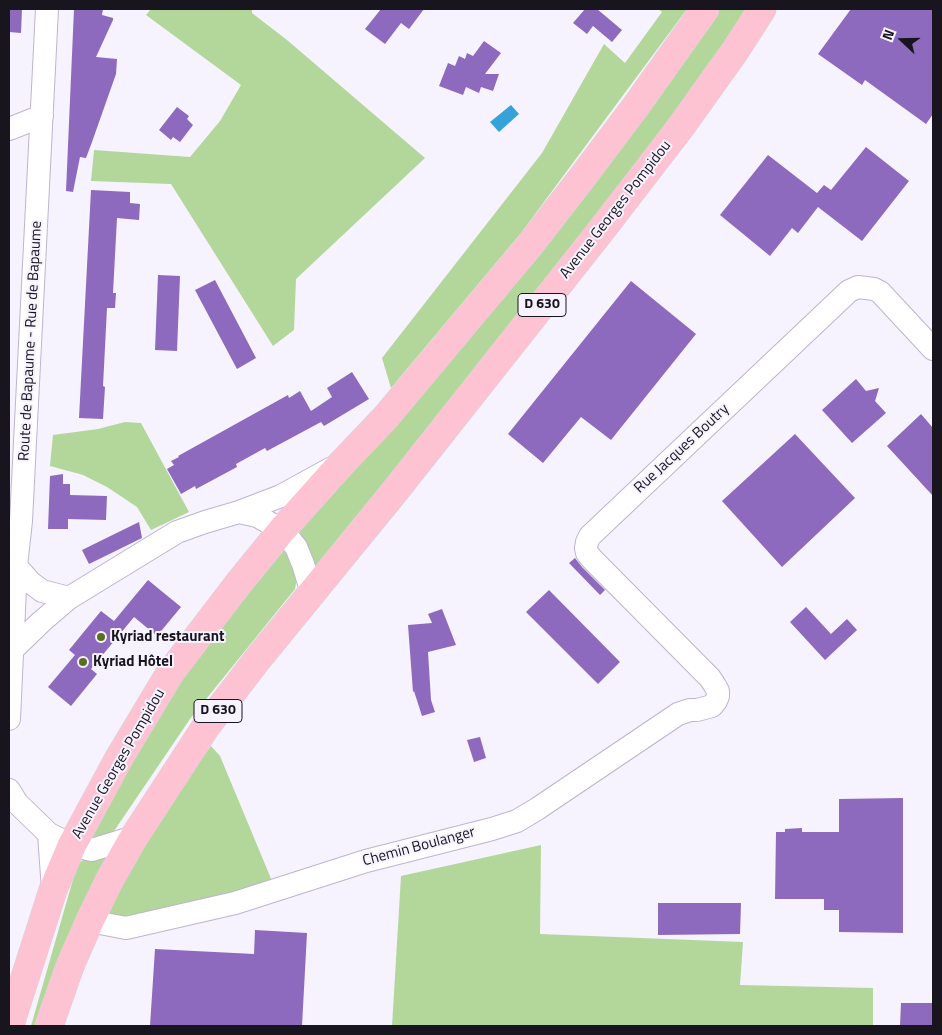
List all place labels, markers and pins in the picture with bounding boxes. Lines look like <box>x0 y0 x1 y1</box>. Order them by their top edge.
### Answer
place label: Kyriad restaurant <box>111 628 225 646</box>
marker: Kyriad restaurant <box>95 631 107 643</box>
place label: Kyriad Hôtel <box>93 653 173 671</box>
marker: Kyriad Hôtel <box>77 656 89 668</box>

